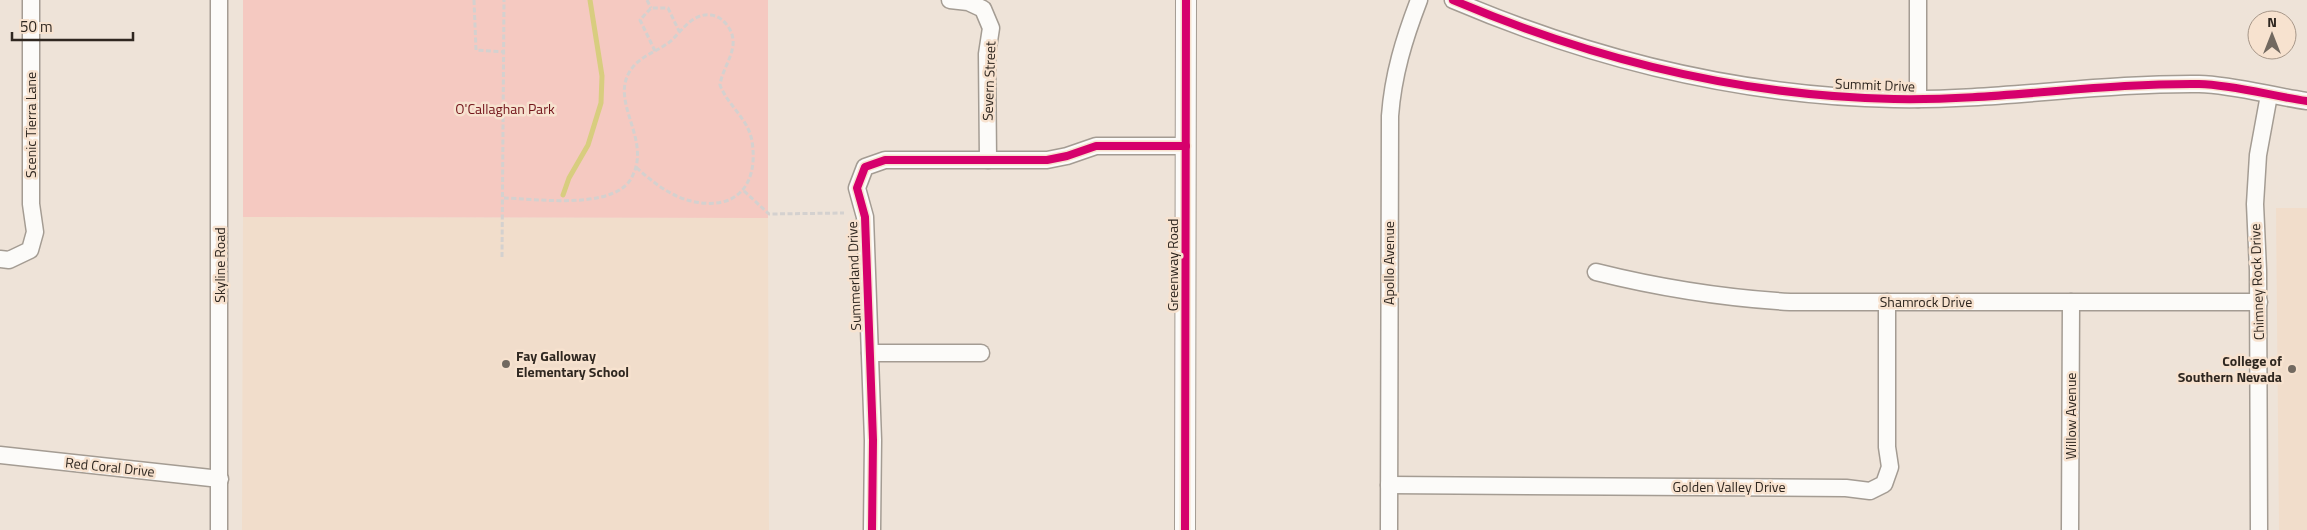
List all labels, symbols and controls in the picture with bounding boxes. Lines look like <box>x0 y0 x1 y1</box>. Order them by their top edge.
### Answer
scale bar <box>12 10 134 42</box>
north arrow <box>2247 10 2297 60</box>
text: N <box>2267 11 2277 32</box>
text: 50 m <box>20 15 53 38</box>
street label: Severn Street <box>977 41 1000 121</box>
street label: Scenic Tierra Lane <box>20 72 41 178</box>
street label: Summit Drive <box>1835 73 1915 96</box>
park label: O'Callaghan Park <box>455 98 555 119</box>
street label: Greenway Road <box>1162 219 1183 311</box>
street label: Summerland Drive <box>841 221 866 331</box>
street label: Apollo Avenue <box>1378 221 1399 305</box>
street label: Chimney Rock Drive <box>2244 223 2269 341</box>
street label: Skyline Road <box>209 227 230 303</box>
street label: Shamrock Drive <box>1880 291 1972 312</box>
place label: Fay Galloway Elementary School <box>516 345 629 382</box>
place label: College of Southern Nevada <box>2178 350 2282 387</box>
marker: Fay Galloway Elementary School <box>500 358 512 370</box>
marker: College of Southern Nevada <box>2286 363 2298 375</box>
street label: Willow Avenue <box>2060 373 2081 459</box>
street label: Red Coral Drive <box>64 451 156 482</box>
street label: Golden Valley Drive <box>1673 476 1785 497</box>

